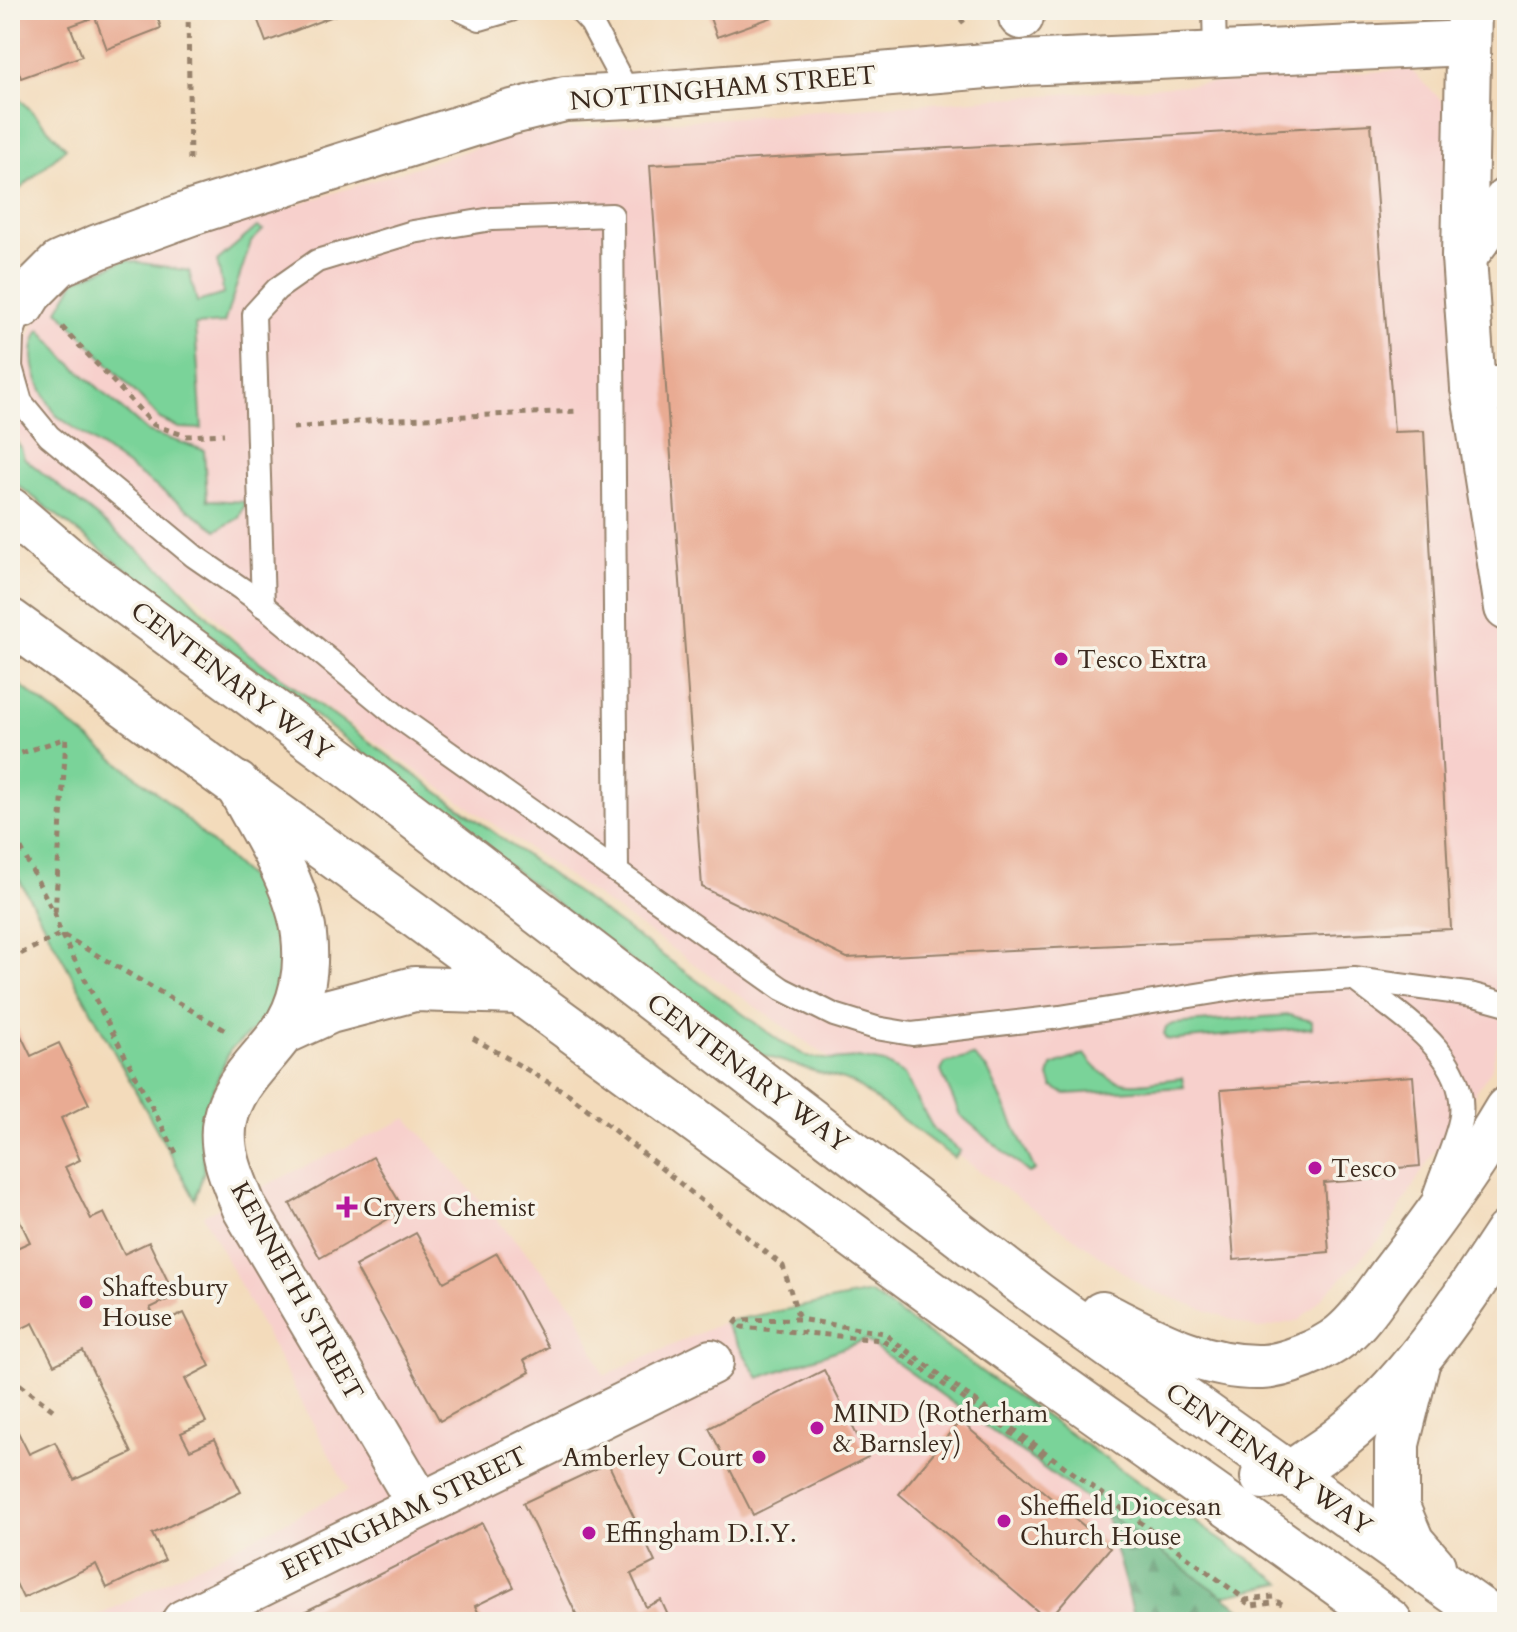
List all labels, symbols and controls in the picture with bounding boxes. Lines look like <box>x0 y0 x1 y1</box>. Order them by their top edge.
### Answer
street label: NOTTINGHAM STREET <box>568 57 878 119</box>
street label: CENTENARY WAY <box>124 593 341 769</box>
place label: Tesco Extra <box>1077 642 1207 677</box>
marker: Tesco Extra <box>1052 650 1070 668</box>
street label: CENTENARY WAY <box>640 985 857 1161</box>
place label: Tesco <box>1331 1151 1396 1186</box>
marker: Tesco <box>1306 1159 1324 1177</box>
street label: KENNETH STREET <box>222 1175 372 1407</box>
place label: Cryers Chemist <box>363 1190 535 1225</box>
marker: Cryers Chemist <box>338 1198 356 1216</box>
place label: Shaftesbury House <box>102 1270 229 1335</box>
marker: Shaftesbury House <box>77 1293 95 1311</box>
street label: CENTENARY WAY <box>1159 1374 1380 1544</box>
place label: MIND (Rotherham & Barnsley) <box>833 1396 1048 1461</box>
marker: MIND (Rotherham & Barnsley) <box>808 1419 826 1437</box>
street label: EFFINGHAM STREET <box>275 1438 533 1588</box>
place label: Amberley Court <box>562 1440 743 1475</box>
marker: Amberley Court <box>750 1448 768 1466</box>
place label: Sheffield Diocesan Church House <box>1020 1489 1222 1554</box>
marker: Sheffield Diocesan Church House <box>995 1512 1013 1530</box>
place label: Effingham D.I.Y. <box>605 1516 797 1551</box>
marker: Effingham D.I.Y. <box>580 1524 598 1542</box>

